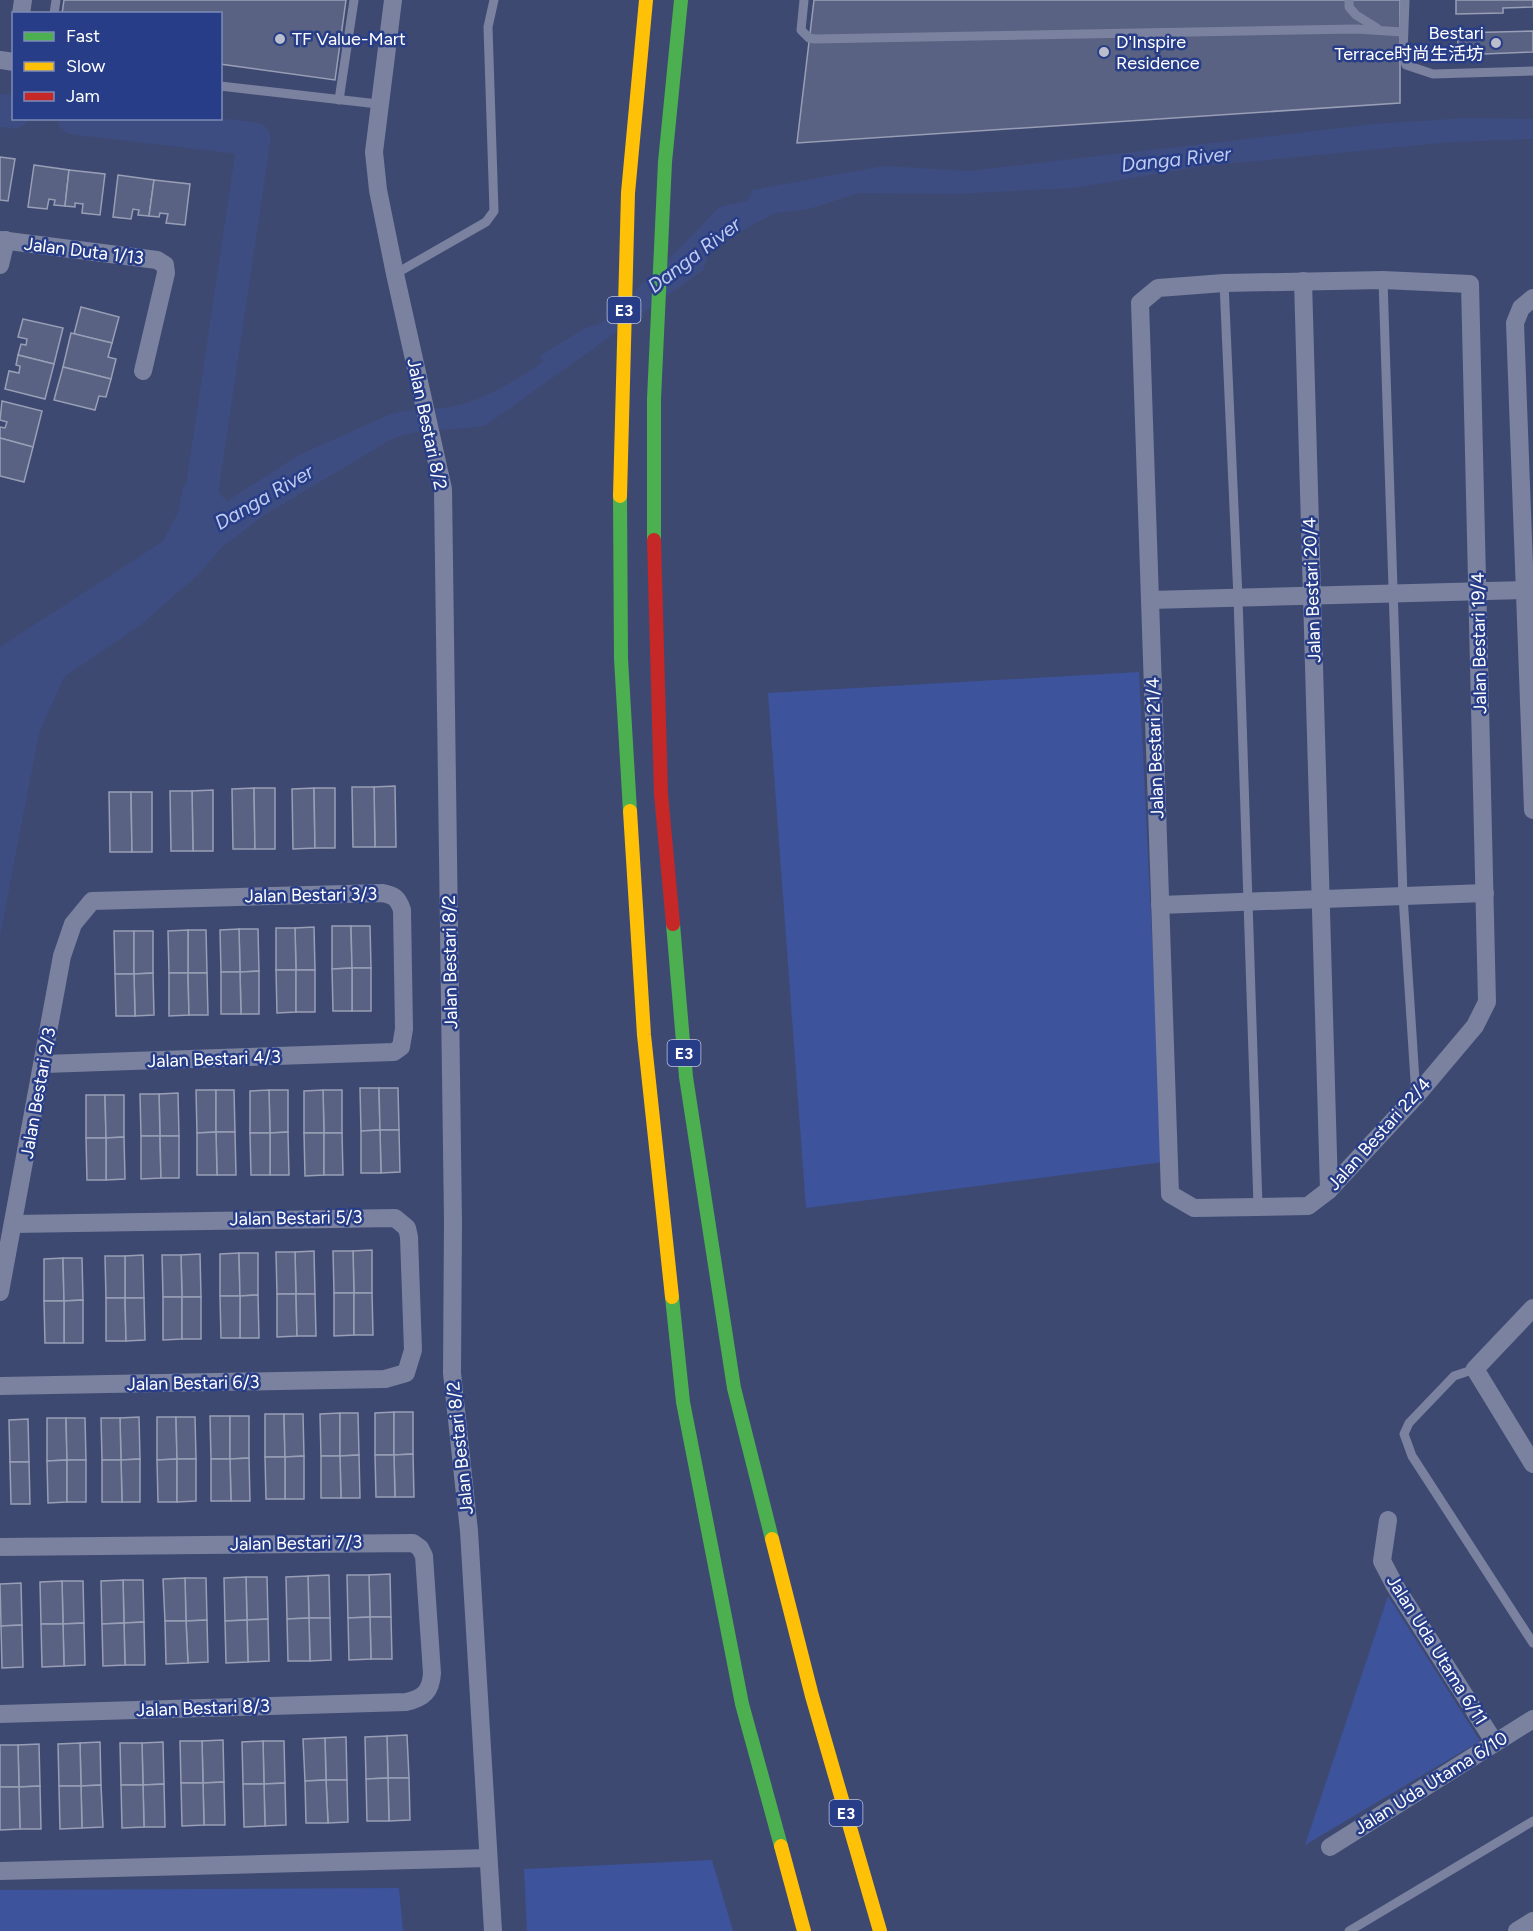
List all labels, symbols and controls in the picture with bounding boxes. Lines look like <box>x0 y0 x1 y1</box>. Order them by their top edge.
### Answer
legend <box>12 12 222 120</box>
place label: Bestari Terrace时尚生活坊 <box>1334 22 1484 65</box>
text: Fast <box>66 25 100 47</box>
place label: TF Value-Mart <box>292 28 406 50</box>
place label: D'Inspire Residence <box>1116 31 1200 74</box>
marker: TF Value-Mart <box>273 32 287 46</box>
marker: Bestari Terrace时尚生活坊 <box>1489 36 1503 50</box>
marker: D'Inspire Residence <box>1097 45 1111 59</box>
text: Slow <box>66 55 105 77</box>
text: Jam <box>66 85 100 107</box>
water label: Danga River <box>1120 141 1233 177</box>
water label: Danga River <box>643 212 746 298</box>
street label: Jalan Duta 1/13 <box>23 233 145 269</box>
road number: E3 <box>608 297 640 323</box>
street label: Jalan Bestari 8/2 <box>402 356 452 492</box>
water label: Danga River <box>210 458 319 535</box>
street label: Jalan Bestari 20/4 <box>1298 517 1326 663</box>
street label: Jalan Bestari 19/4 <box>1467 572 1491 714</box>
street label: Jalan Bestari 21/4 <box>1142 677 1168 819</box>
street label: Jalan Bestari 3/3 <box>245 883 377 907</box>
street label: Jalan Bestari 8/2 <box>438 895 462 1029</box>
street label: Jalan Bestari 2/3 <box>16 1026 60 1160</box>
road number: E3 <box>668 1040 700 1066</box>
street label: Jalan Bestari 4/3 <box>147 1046 281 1072</box>
street label: Jalan Bestari 22/4 <box>1323 1073 1435 1195</box>
street label: Jalan Bestari 5/3 <box>229 1206 363 1230</box>
street label: Jalan Bestari 6/3 <box>126 1371 260 1395</box>
street label: Jalan Bestari 8/2 <box>442 1380 478 1516</box>
street label: Jalan Bestari 7/3 <box>230 1531 362 1555</box>
street label: Jalan Uda Utama 6/11 <box>1382 1571 1492 1729</box>
street label: Jalan Bestari 8/3 <box>136 1695 270 1721</box>
street label: Jalan Uda Utama 6/10 <box>1350 1727 1512 1839</box>
road number: E3 <box>830 1800 862 1826</box>

